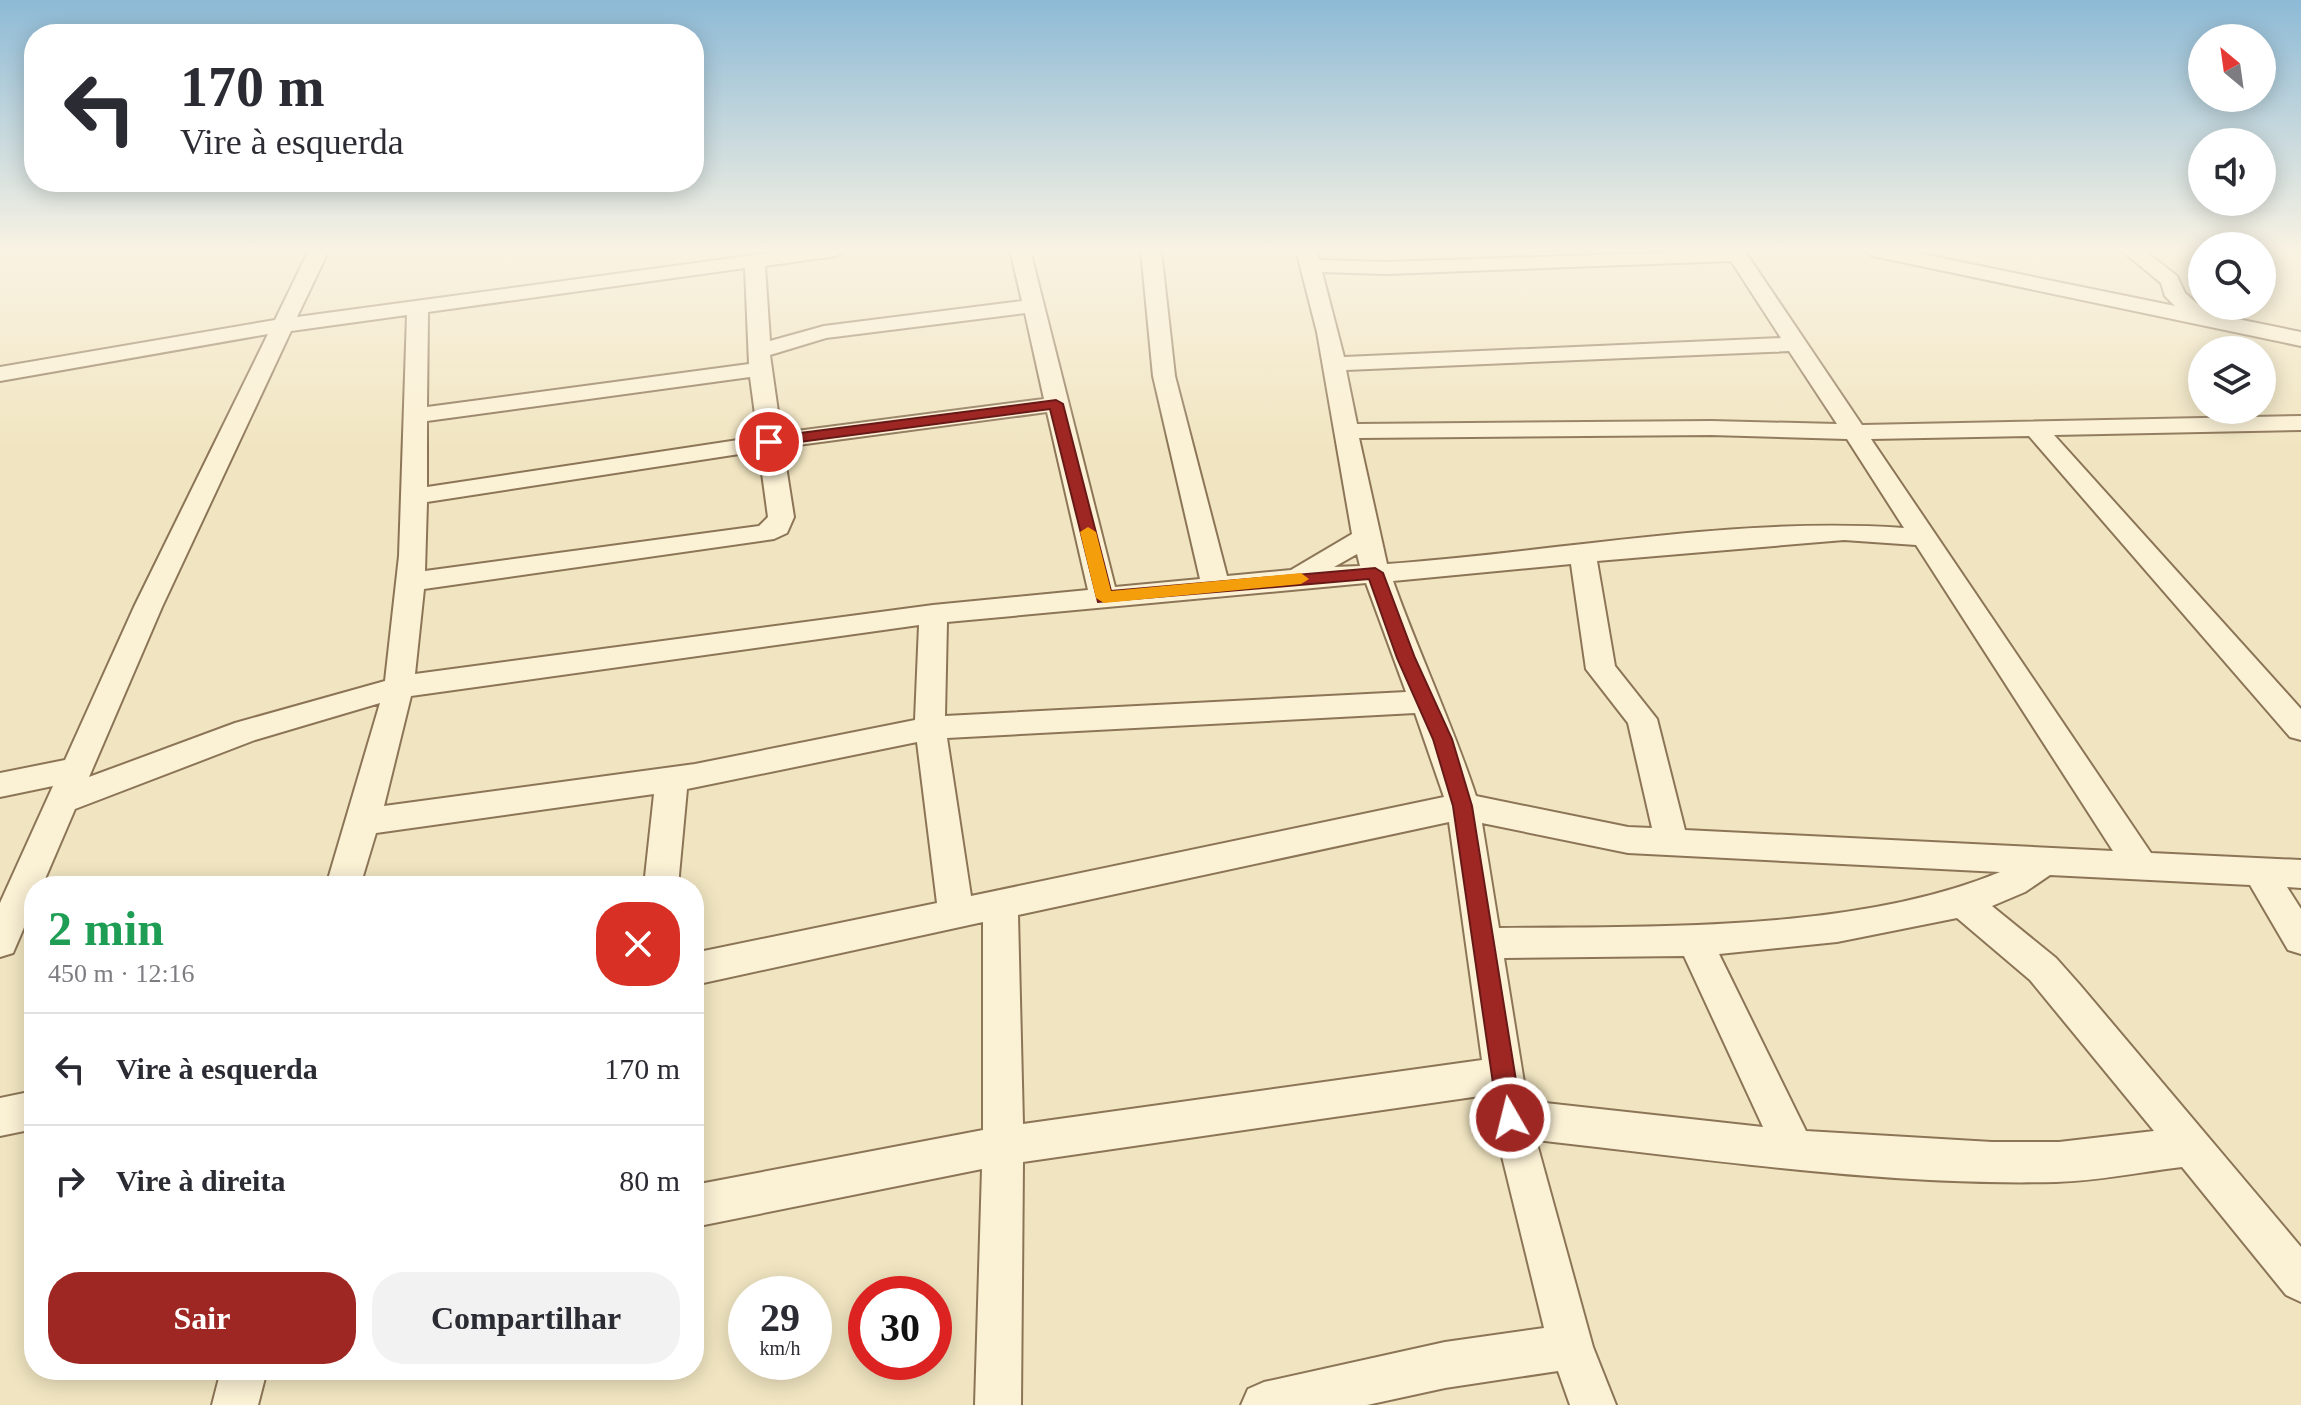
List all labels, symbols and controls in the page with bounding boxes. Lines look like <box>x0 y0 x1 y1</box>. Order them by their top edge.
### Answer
north arrow <box>2188 24 2276 112</box>
map controls <box>2188 24 2276 424</box>
icon: left <box>48 56 152 160</box>
text: 170 m <box>180 56 325 118</box>
text: Vire à esquerda <box>180 122 404 162</box>
button: sound <box>2188 128 2276 216</box>
button: search <box>2188 232 2276 320</box>
button: layers <box>2188 336 2276 424</box>
pin <box>735 408 803 476</box>
icon: arrive <box>747 420 791 464</box>
text: 2 min <box>48 902 164 955</box>
button: close <box>596 902 680 986</box>
text: 450 m · 12:16 <box>48 959 195 988</box>
icon: left <box>48 1047 92 1091</box>
text: Vire à esquerda <box>116 1052 318 1085</box>
text: 170 m <box>604 1052 680 1085</box>
position arrow <box>1468 1076 1552 1160</box>
icon: right <box>48 1159 92 1203</box>
text: Vire à direita <box>116 1164 285 1197</box>
text: 80 m <box>619 1164 680 1197</box>
button: Sair <box>48 1272 356 1364</box>
button: Compartilhar <box>372 1272 680 1364</box>
speed limit sign: 30 <box>848 1276 952 1380</box>
text: 29 <box>760 1295 800 1340</box>
text: km/h <box>759 1337 801 1359</box>

